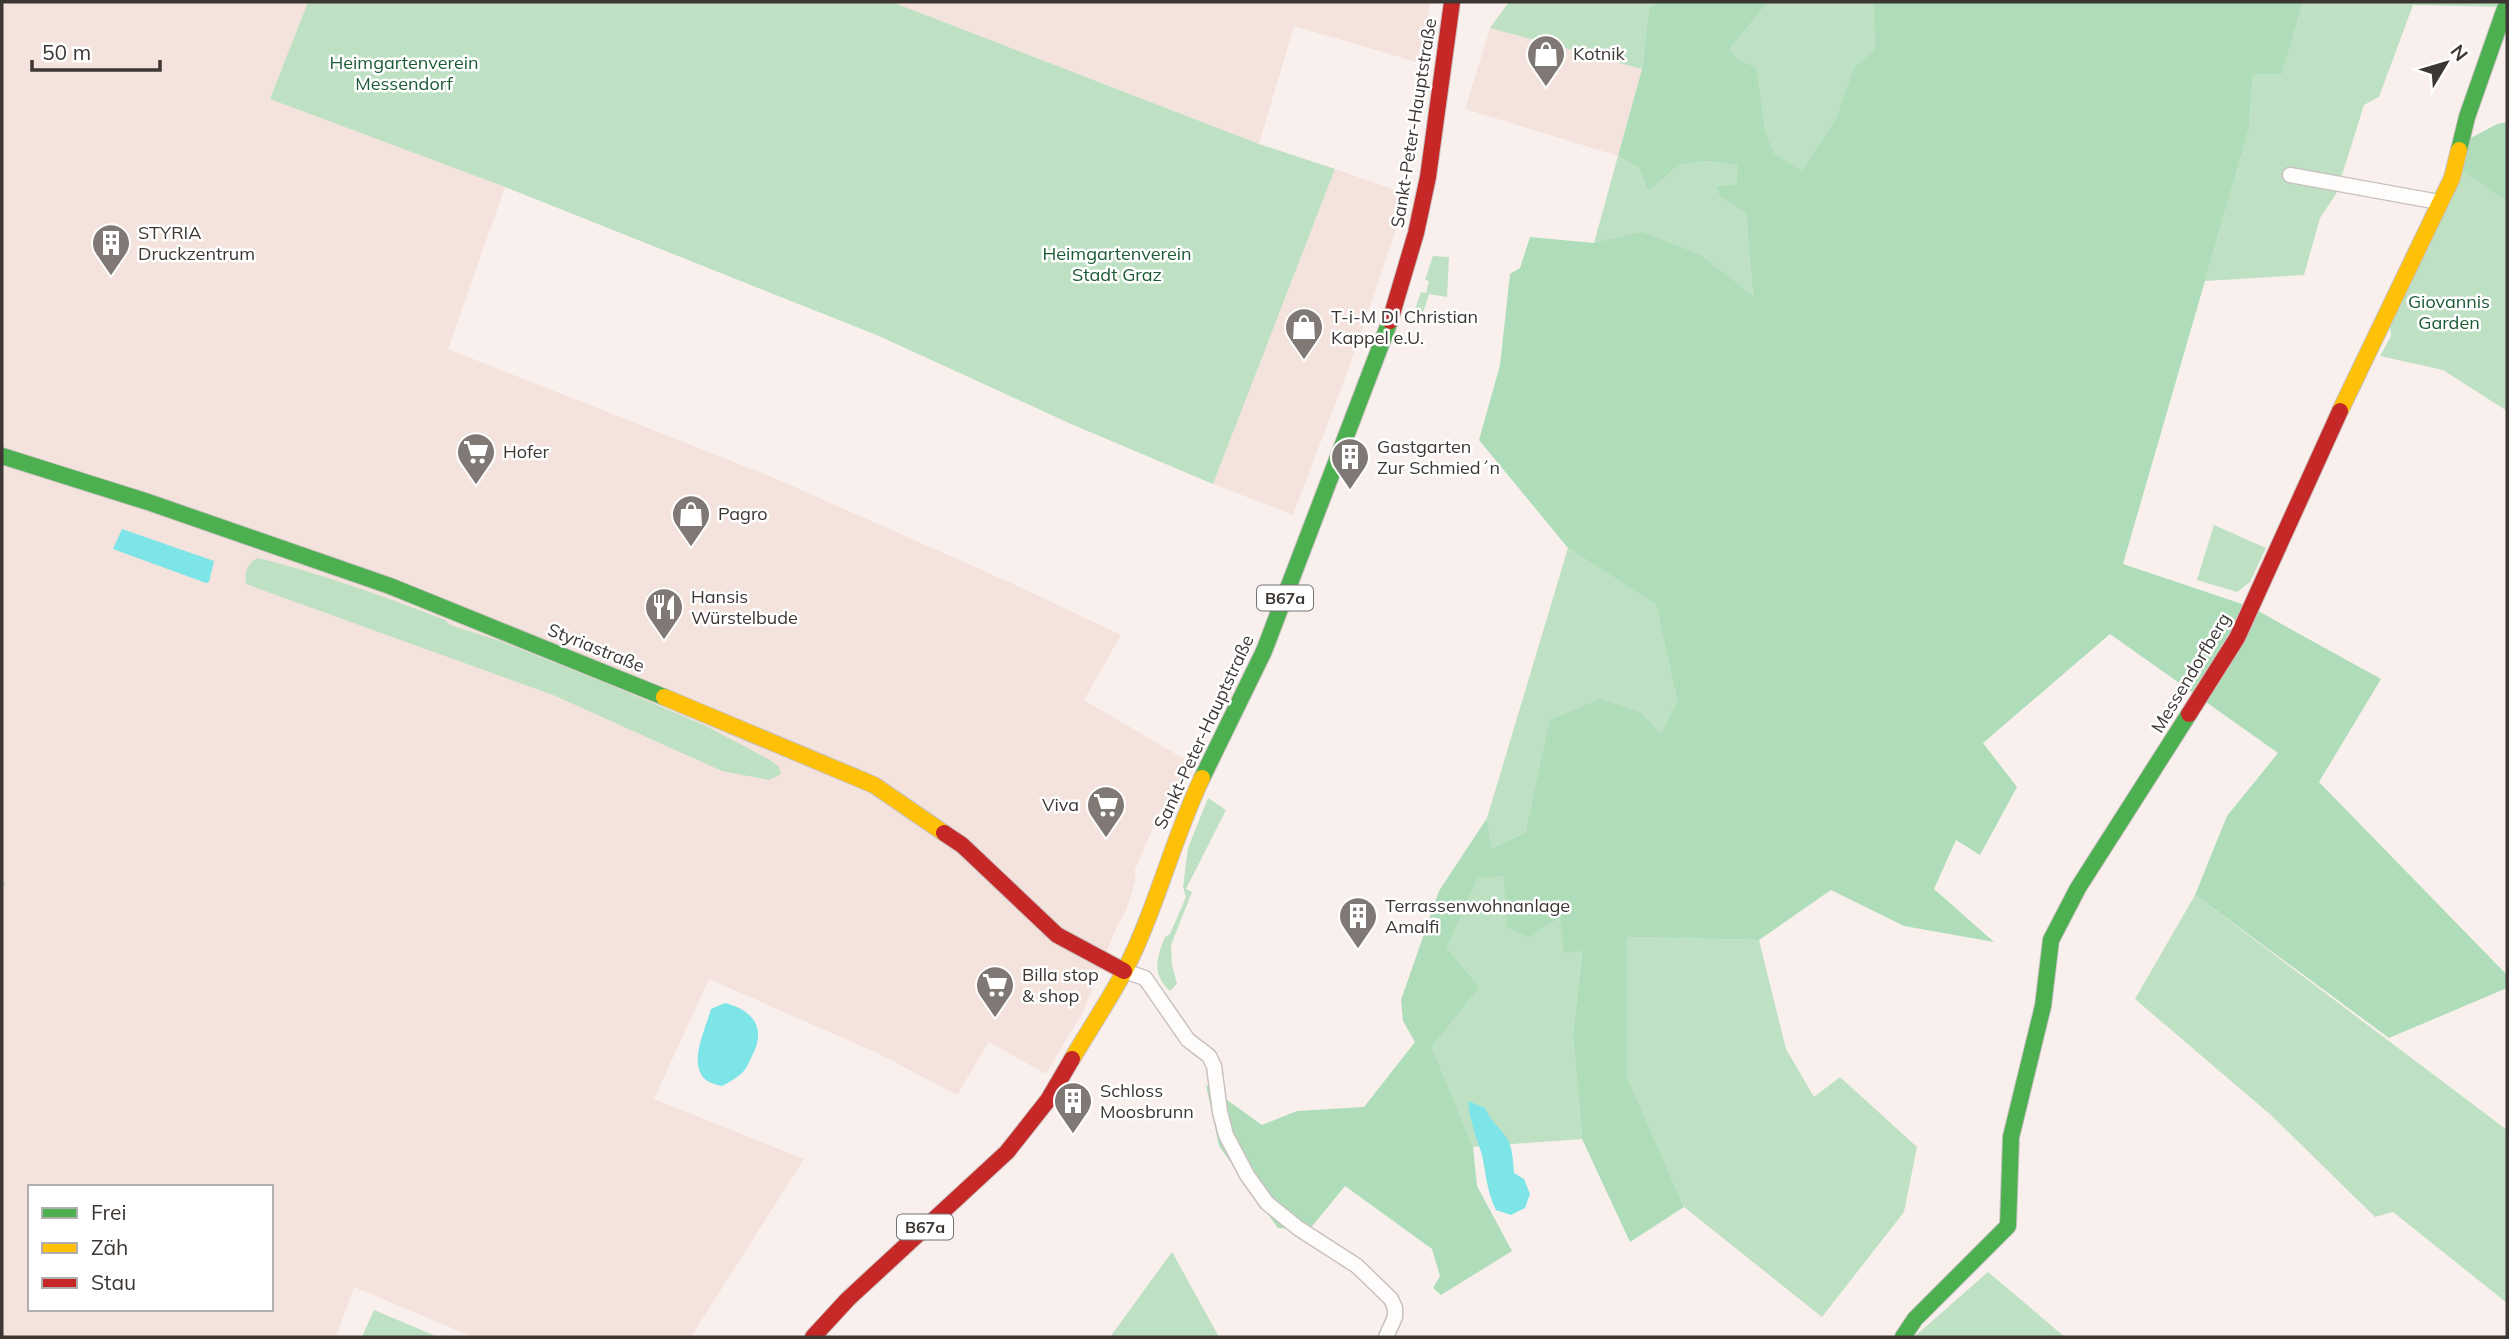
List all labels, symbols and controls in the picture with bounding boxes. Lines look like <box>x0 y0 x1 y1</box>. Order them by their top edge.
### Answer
street label: Sankt-Peter-Hauptstraße <box>1386 16 1441 229</box>
scale bar <box>32 28 159 72</box>
north arrow <box>2411 28 2481 98</box>
shop icon: Kotnik <box>1525 33 1567 88</box>
text: 50 m <box>42 39 91 65</box>
text: N <box>2446 39 2473 66</box>
place label: Kotnik <box>1573 42 1626 65</box>
park label: Heimgartenverein Messendorf <box>329 51 479 95</box>
place label: STYRIA Druckzentrum <box>138 221 255 265</box>
building icon: STYRIA Druckzentrum <box>90 222 132 277</box>
park label: Heimgartenverein Stadt Graz <box>1042 242 1192 286</box>
park label: Giovannis Garden <box>2408 290 2490 334</box>
place label: T-i-M DI Christian Kappel e.U. <box>1331 305 1478 349</box>
shop icon: T-i-M DI Christian Kappel e.U. <box>1283 306 1325 361</box>
supermarket icon: Hofer <box>455 431 497 486</box>
place label: Gastgarten Zur Schmied´n <box>1377 435 1500 479</box>
building icon: Gastgarten Zur Schmied´n <box>1329 436 1371 491</box>
place label: Hofer <box>503 440 550 463</box>
shop icon: Pagro <box>670 493 712 548</box>
place label: Pagro <box>718 502 768 525</box>
place label: Hansis Würstelbude <box>691 585 798 629</box>
restaurant icon: Hansis Würstelbude <box>643 586 685 641</box>
road number: B67a <box>1257 586 1313 610</box>
street label: Messendorfberg <box>2146 609 2235 737</box>
street label: Styriastraße <box>544 618 648 677</box>
street label: Sankt-Peter-Hauptstraße <box>1148 631 1259 833</box>
supermarket icon: Viva <box>1085 784 1127 839</box>
place label: Viva <box>1042 793 1079 816</box>
place label: Terrassenwohnanlage Amalfi <box>1385 894 1570 938</box>
building icon: Terrassenwohnanlage Amalfi <box>1337 895 1379 950</box>
place label: Billa stop & shop <box>1022 963 1099 1007</box>
supermarket icon: Billa stop & shop <box>974 964 1016 1019</box>
place label: Schloss Moosbrunn <box>1100 1079 1194 1123</box>
building icon: Schloss Moosbrunn <box>1052 1080 1094 1135</box>
legend <box>28 1185 273 1311</box>
text: Frei <box>91 1199 127 1225</box>
road number: B67a <box>897 1214 953 1240</box>
text: Zäh <box>91 1234 128 1260</box>
text: Stau <box>91 1269 136 1295</box>

